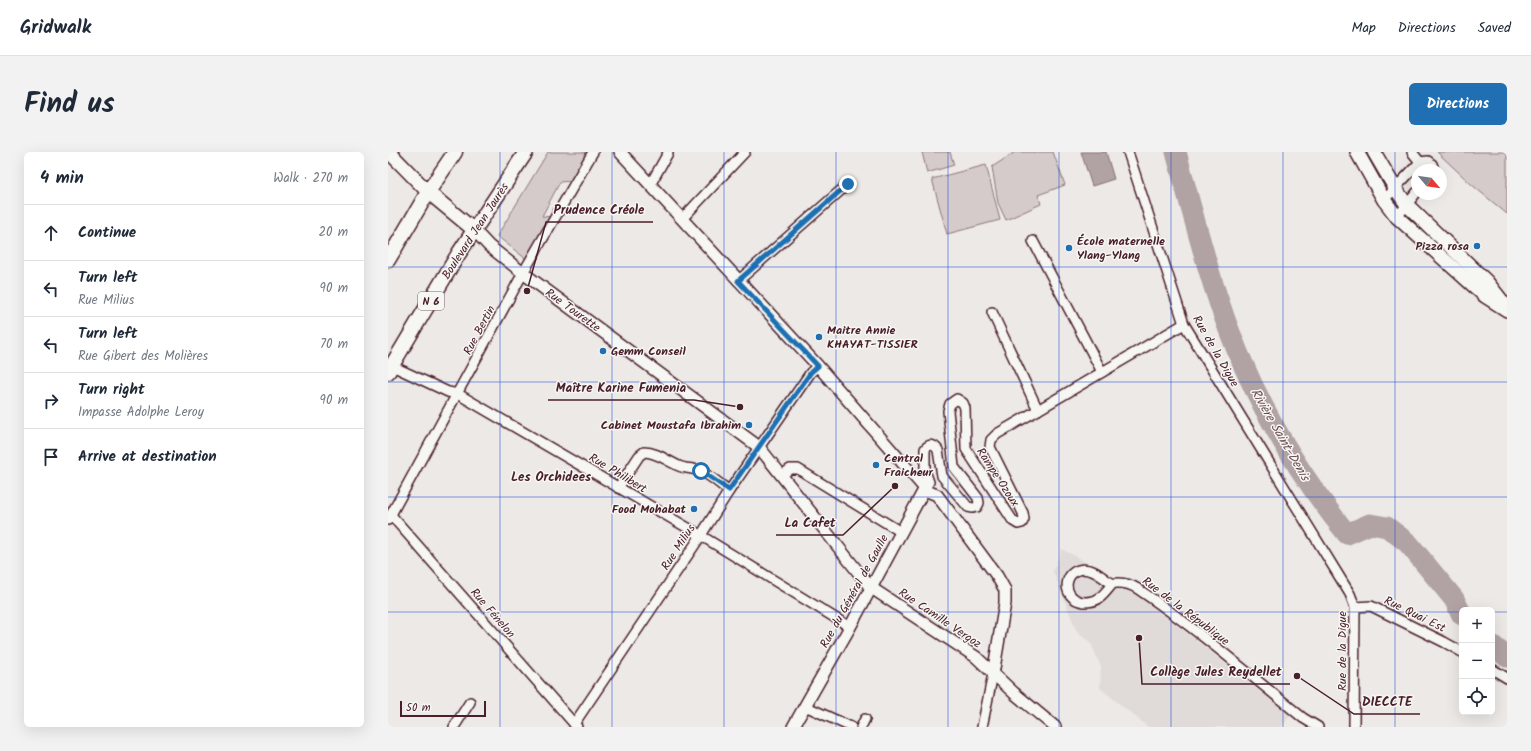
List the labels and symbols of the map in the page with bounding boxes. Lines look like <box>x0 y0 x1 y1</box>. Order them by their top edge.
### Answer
north arrow <box>1411 164 1447 200</box>
route end <box>839 175 857 193</box>
street label: Boulevard Jean Jaurès <box>437 179 514 283</box>
callout: Prudence Créole <box>546 197 653 222</box>
text: Prudence Créole <box>554 200 645 221</box>
place label: École maternelle Ylang-Ylang <box>1077 232 1165 265</box>
place label: Pizza rosa <box>1415 237 1469 256</box>
marker: Pizza rosa <box>1472 241 1482 251</box>
marker: École maternelle Ylang-Ylang <box>1064 243 1074 253</box>
street label: Rue Tourette <box>541 284 605 337</box>
road number: N 6 <box>418 292 444 310</box>
street label: Rue Bertin <box>458 302 500 358</box>
street label: Rue de la Digue <box>1187 312 1244 391</box>
place label: Maitre Annie KHAYAT-TISSIER <box>827 321 918 354</box>
marker: Maitre Annie KHAYAT-TISSIER <box>814 332 824 342</box>
place label: Gemm Conseil <box>611 342 686 361</box>
marker: Gemm Conseil <box>598 346 608 356</box>
callout: Maître Karine Fumenia <box>548 375 694 400</box>
text: Maître Karine Fumenia <box>556 378 687 399</box>
water label: Rivière Saint-Denis <box>1245 384 1316 486</box>
place label: Cabinet Moustafa Ibrahim <box>601 416 741 435</box>
marker: Cabinet Moustafa Ibrahim <box>744 420 754 430</box>
street label: Rampe Ozoux <box>971 444 1024 511</box>
street label: Rue Philibert <box>585 449 651 498</box>
place label: Central Fraicheur <box>884 449 933 482</box>
marker: Central Fraicheur <box>871 460 881 470</box>
route start <box>692 462 710 480</box>
district label: Les Orchidees <box>511 467 591 488</box>
place label: Food Mohabat <box>612 500 687 519</box>
marker: Food Mohabat <box>689 504 699 514</box>
callout: La Cafet <box>776 510 843 535</box>
text: La Cafet <box>784 513 836 534</box>
street label: Rue Milius <box>656 520 701 574</box>
street label: Rue du Général de Gaulle <box>815 530 894 652</box>
street label: Rue de la République <box>1138 572 1234 651</box>
street label: Rue Fénelon <box>465 584 520 643</box>
street label: Rue Camille Vergoz <box>894 584 985 653</box>
street label: Rue Quai Est <box>1381 591 1449 638</box>
street label: Rue de la Digue <box>1333 610 1352 691</box>
callout: Collège Jules Reydellet <box>1142 659 1290 684</box>
text: Collège Jules Reydellet <box>1150 662 1282 683</box>
callout: DIECCTE <box>1354 689 1420 714</box>
text: DIECCTE <box>1362 692 1413 713</box>
scale bar <box>400 699 486 718</box>

